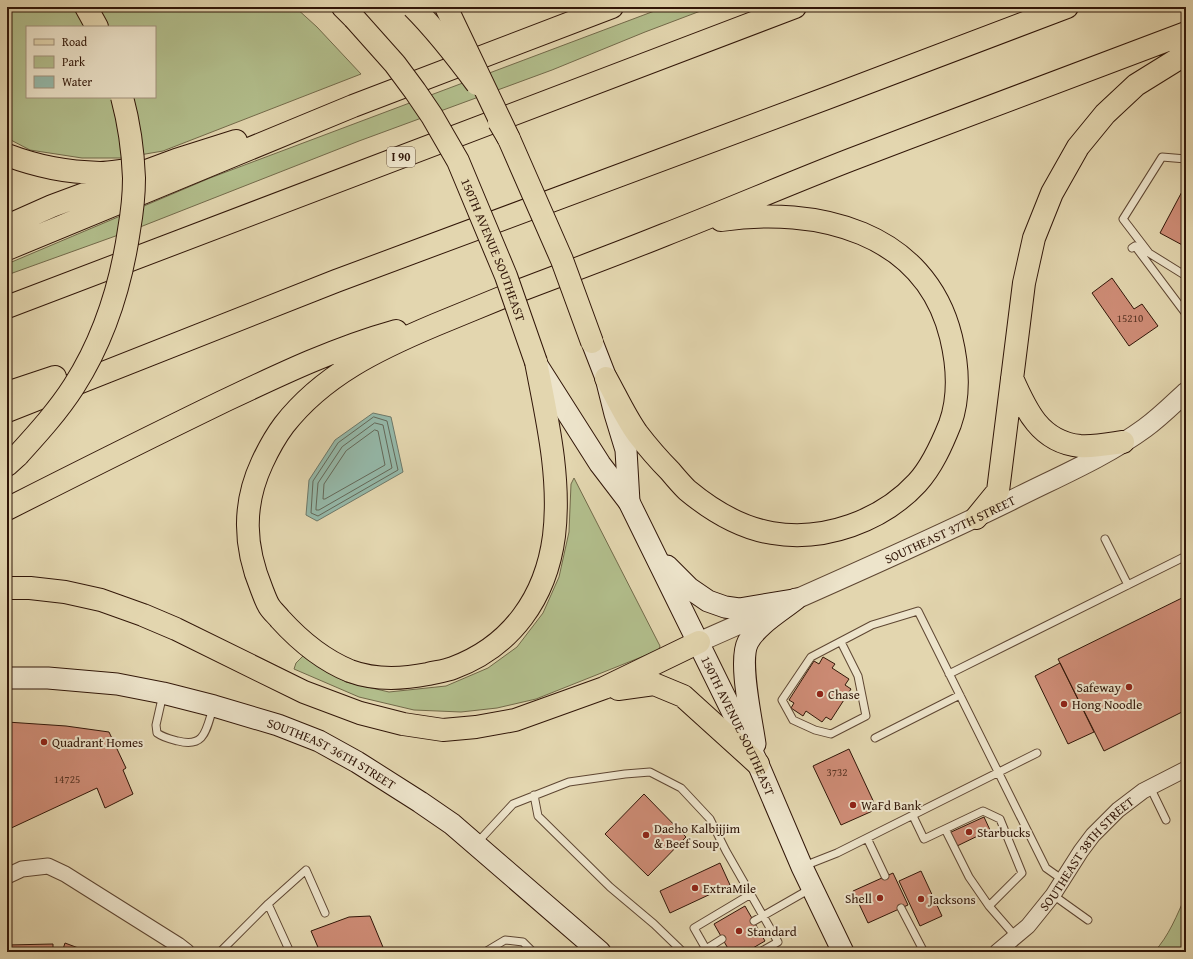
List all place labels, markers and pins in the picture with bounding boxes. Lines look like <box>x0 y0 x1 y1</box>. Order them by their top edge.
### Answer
place label: Safeway <box>1077 678 1122 697</box>
marker: Safeway <box>1124 682 1134 692</box>
place label: Chase <box>828 685 860 704</box>
marker: Chase <box>815 689 825 699</box>
place label: Hong Noodle <box>1072 695 1142 714</box>
marker: Hong Noodle <box>1059 699 1069 709</box>
place label: Quadrant Homes <box>52 733 143 752</box>
marker: Quadrant Homes <box>39 737 49 747</box>
place label: WaFd Bank <box>861 796 922 815</box>
marker: WaFd Bank <box>848 800 858 810</box>
place label: Daeho Kalbijjim & Beef Soup <box>654 819 740 853</box>
place label: Starbucks <box>977 823 1031 842</box>
marker: Starbucks <box>964 827 974 837</box>
marker: Daeho Kalbijjim & Beef Soup <box>641 830 651 840</box>
place label: ExtraMile <box>703 879 756 898</box>
marker: ExtraMile <box>690 883 700 893</box>
place label: Shell <box>845 889 872 908</box>
place label: Jacksons <box>927 890 976 909</box>
marker: Shell <box>875 893 885 903</box>
marker: Jacksons <box>916 894 926 904</box>
place label: Standard <box>747 922 797 941</box>
marker: Standard <box>734 926 744 936</box>

